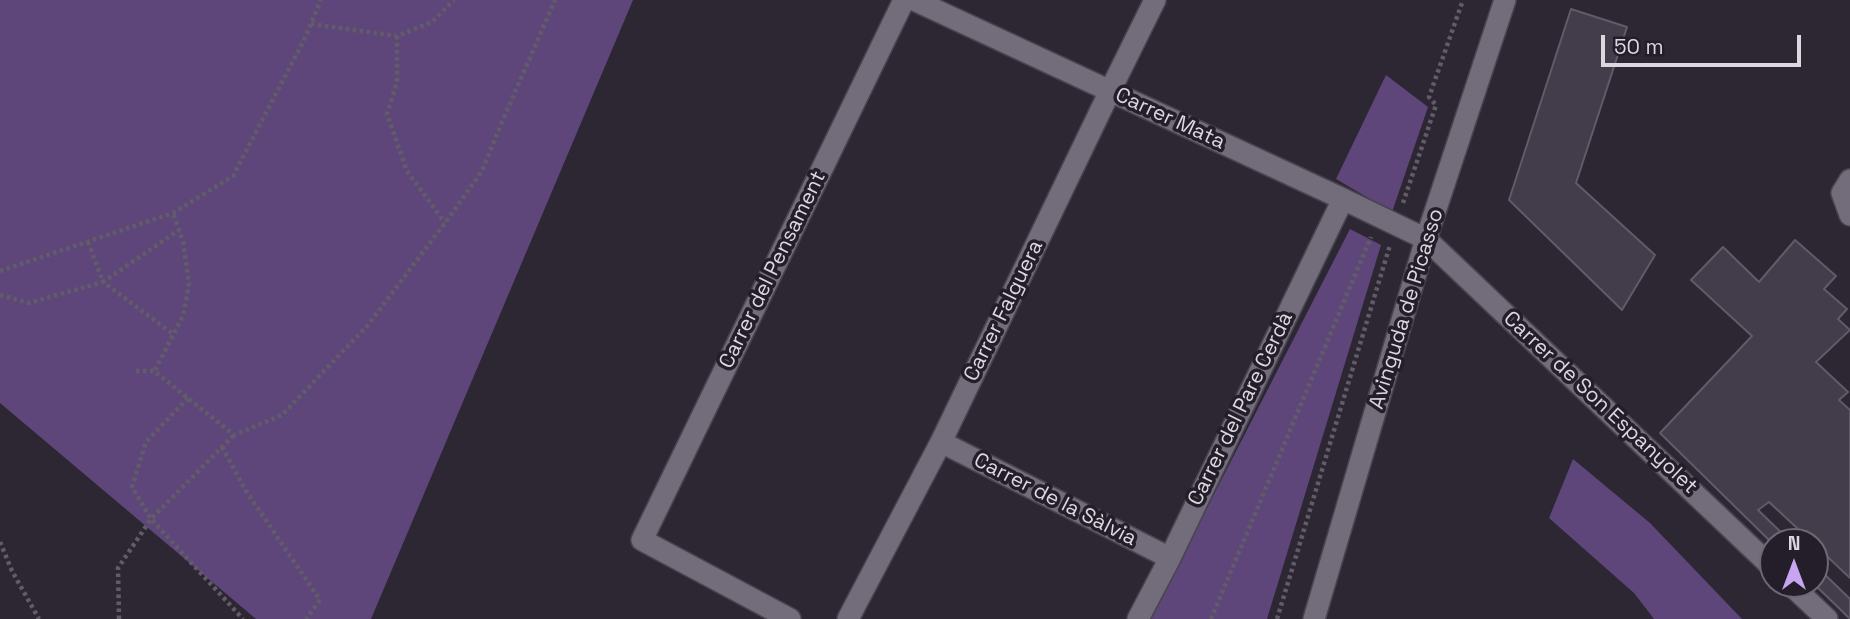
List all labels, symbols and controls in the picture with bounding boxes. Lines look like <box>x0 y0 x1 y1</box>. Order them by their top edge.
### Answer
scale bar <box>1605 21 1804 65</box>
text: 50 m <box>1614 33 1664 60</box>
street label: Carrer Mata <box>1111 83 1229 155</box>
street label: Carrer del Pensament <box>714 167 832 373</box>
street label: Avinguda de Picasso <box>1364 206 1450 412</box>
street label: Carrer Falguera <box>959 236 1049 386</box>
street label: Carrer de Son Espanyolet <box>1498 306 1702 500</box>
street label: Carrer del Pare Cerdà <box>1183 308 1299 510</box>
street label: Carrer de la Sàlvia <box>969 448 1141 552</box>
north arrow <box>1759 528 1829 598</box>
text: N <box>1788 531 1800 556</box>

